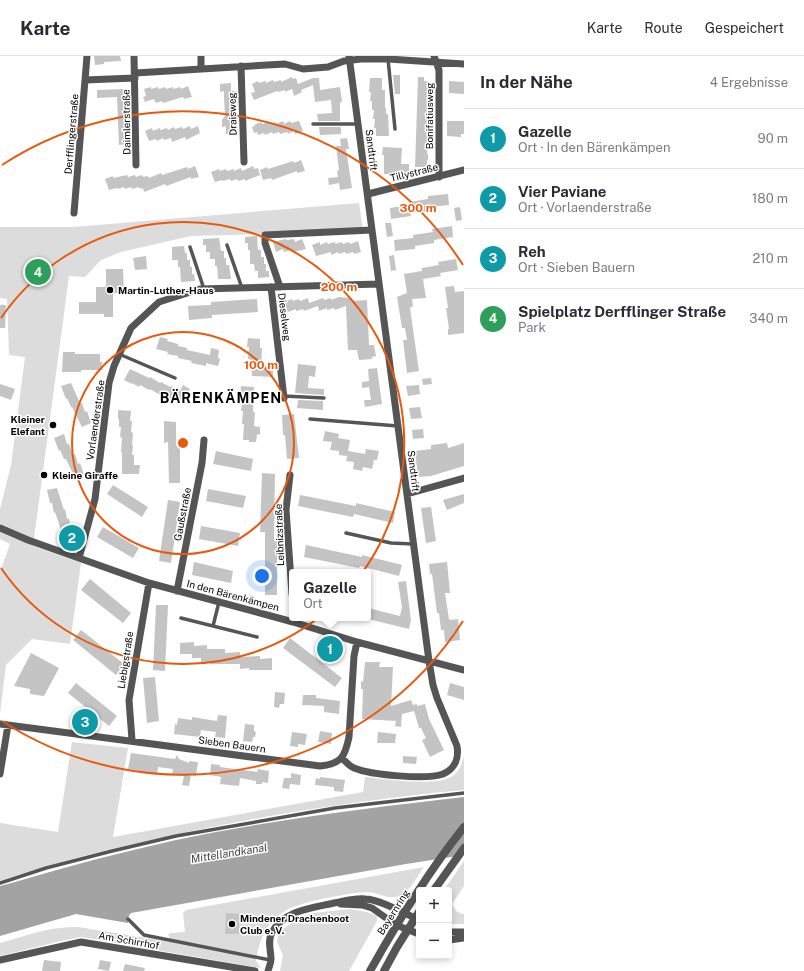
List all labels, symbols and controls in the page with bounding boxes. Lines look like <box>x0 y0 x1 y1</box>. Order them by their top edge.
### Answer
text: Karte <box>20 17 70 39</box>
text: Karte <box>587 20 622 36</box>
text: Route <box>644 20 683 36</box>
text: Gespeichert <box>705 20 784 36</box>
text: In der Nähe <box>480 72 573 92</box>
text: 4 Ergebnisse <box>710 75 788 90</box>
street label: Bonifatiusweg <box>423 83 435 149</box>
street label: Daimlerstraße <box>119 89 133 155</box>
street label: Draisweg <box>225 92 239 136</box>
street label: Derfflingerstraße <box>62 93 81 175</box>
text: Gazelle <box>518 123 572 140</box>
street label: Sandtrift <box>364 129 381 172</box>
text: 1 <box>490 131 496 146</box>
text: 90 m <box>758 131 788 146</box>
text: Ort · In den Bärenkämpen <box>518 140 670 155</box>
street label: Tillystraße <box>389 160 440 184</box>
text: Vier Paviane <box>518 183 606 200</box>
text: 2 <box>489 191 497 206</box>
text: 180 m <box>752 191 788 206</box>
text: Ort · Vorlaenderstraße <box>518 200 652 215</box>
text: 300 m <box>400 201 437 215</box>
text: Reh <box>518 243 546 260</box>
text: 3 <box>489 251 497 266</box>
text: 210 m <box>753 251 788 266</box>
pin: 4 <box>25 257 51 287</box>
text: Ort · Sieben Bauern <box>518 260 635 275</box>
text: 200 m <box>321 280 357 294</box>
place label: Martin-Luther-Haus <box>118 284 214 296</box>
marker: Martin-Luther-Haus <box>105 285 115 295</box>
street label: Dieselweg <box>276 292 294 342</box>
text: Spielplatz Derfflinger Straße <box>518 303 726 320</box>
text: 4 <box>489 311 497 326</box>
text: 340 m <box>749 311 788 326</box>
text: Park <box>518 320 546 335</box>
text: 100 m <box>244 358 278 372</box>
street label: Vorlaenderstraße <box>83 379 107 461</box>
district label: BÄRENKÄMPEN <box>160 389 282 406</box>
place label: Kleiner Elefant <box>10 413 45 437</box>
marker: Kleiner Elefant <box>48 420 58 430</box>
centre of rings <box>176 436 190 450</box>
street label: Sandtrift <box>406 450 423 493</box>
place label: Kleine Giraffe <box>52 469 118 481</box>
marker: Kleine Giraffe <box>39 470 49 480</box>
street label: Gaußstraße <box>171 486 193 542</box>
street label: Leibnizstraße <box>272 503 286 566</box>
pin: 2 <box>59 523 85 553</box>
your location <box>252 566 272 586</box>
popup <box>289 569 371 621</box>
street label: In den Bärenkämpen <box>185 577 281 613</box>
text: Gazelle <box>303 579 357 596</box>
text: Ort <box>303 596 323 611</box>
street label: Liebigstraße <box>115 630 136 690</box>
pin: 1 <box>317 634 343 664</box>
pin: 3 <box>72 707 98 737</box>
street label: Sieben Bauern <box>197 733 267 755</box>
water label: Mittellandkanal <box>190 841 268 865</box>
street label: Bayernring <box>374 887 412 937</box>
map controls <box>416 887 452 959</box>
button: + <box>416 887 452 923</box>
place label: Mindener Drachenboot Club e. V. <box>240 912 349 936</box>
marker: Mindener Drachenboot Club e. V. <box>227 919 237 929</box>
button: − <box>416 923 452 959</box>
street label: Am Schirrhof <box>98 929 160 951</box>

